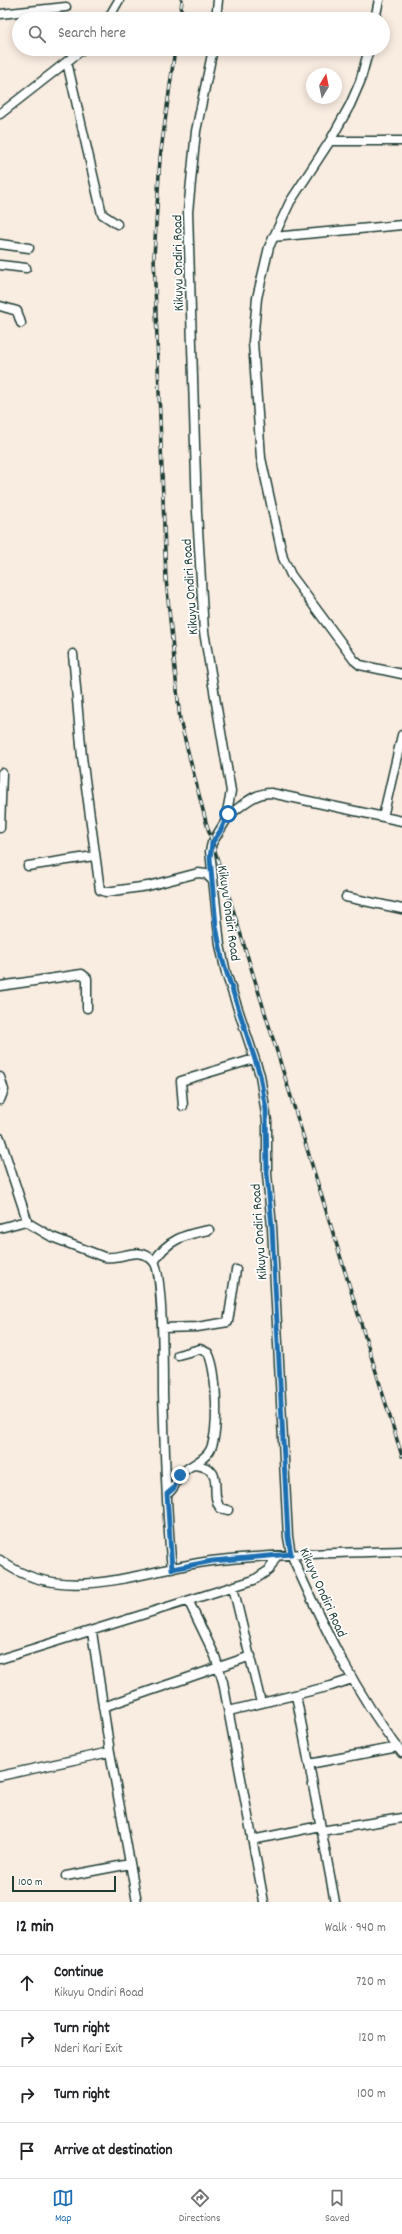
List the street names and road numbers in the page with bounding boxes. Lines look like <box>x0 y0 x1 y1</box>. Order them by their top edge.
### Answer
street label: Kikuyu Ondiri Road <box>168 215 190 311</box>
street label: Kikuyu Ondiri Road <box>178 538 204 636</box>
street label: Kikuyu Ondiri Road <box>211 864 245 962</box>
street label: Kikuyu Ondiri Road <box>247 1183 273 1281</box>
street label: Kikuyu Ondiri Road <box>293 1545 351 1641</box>

